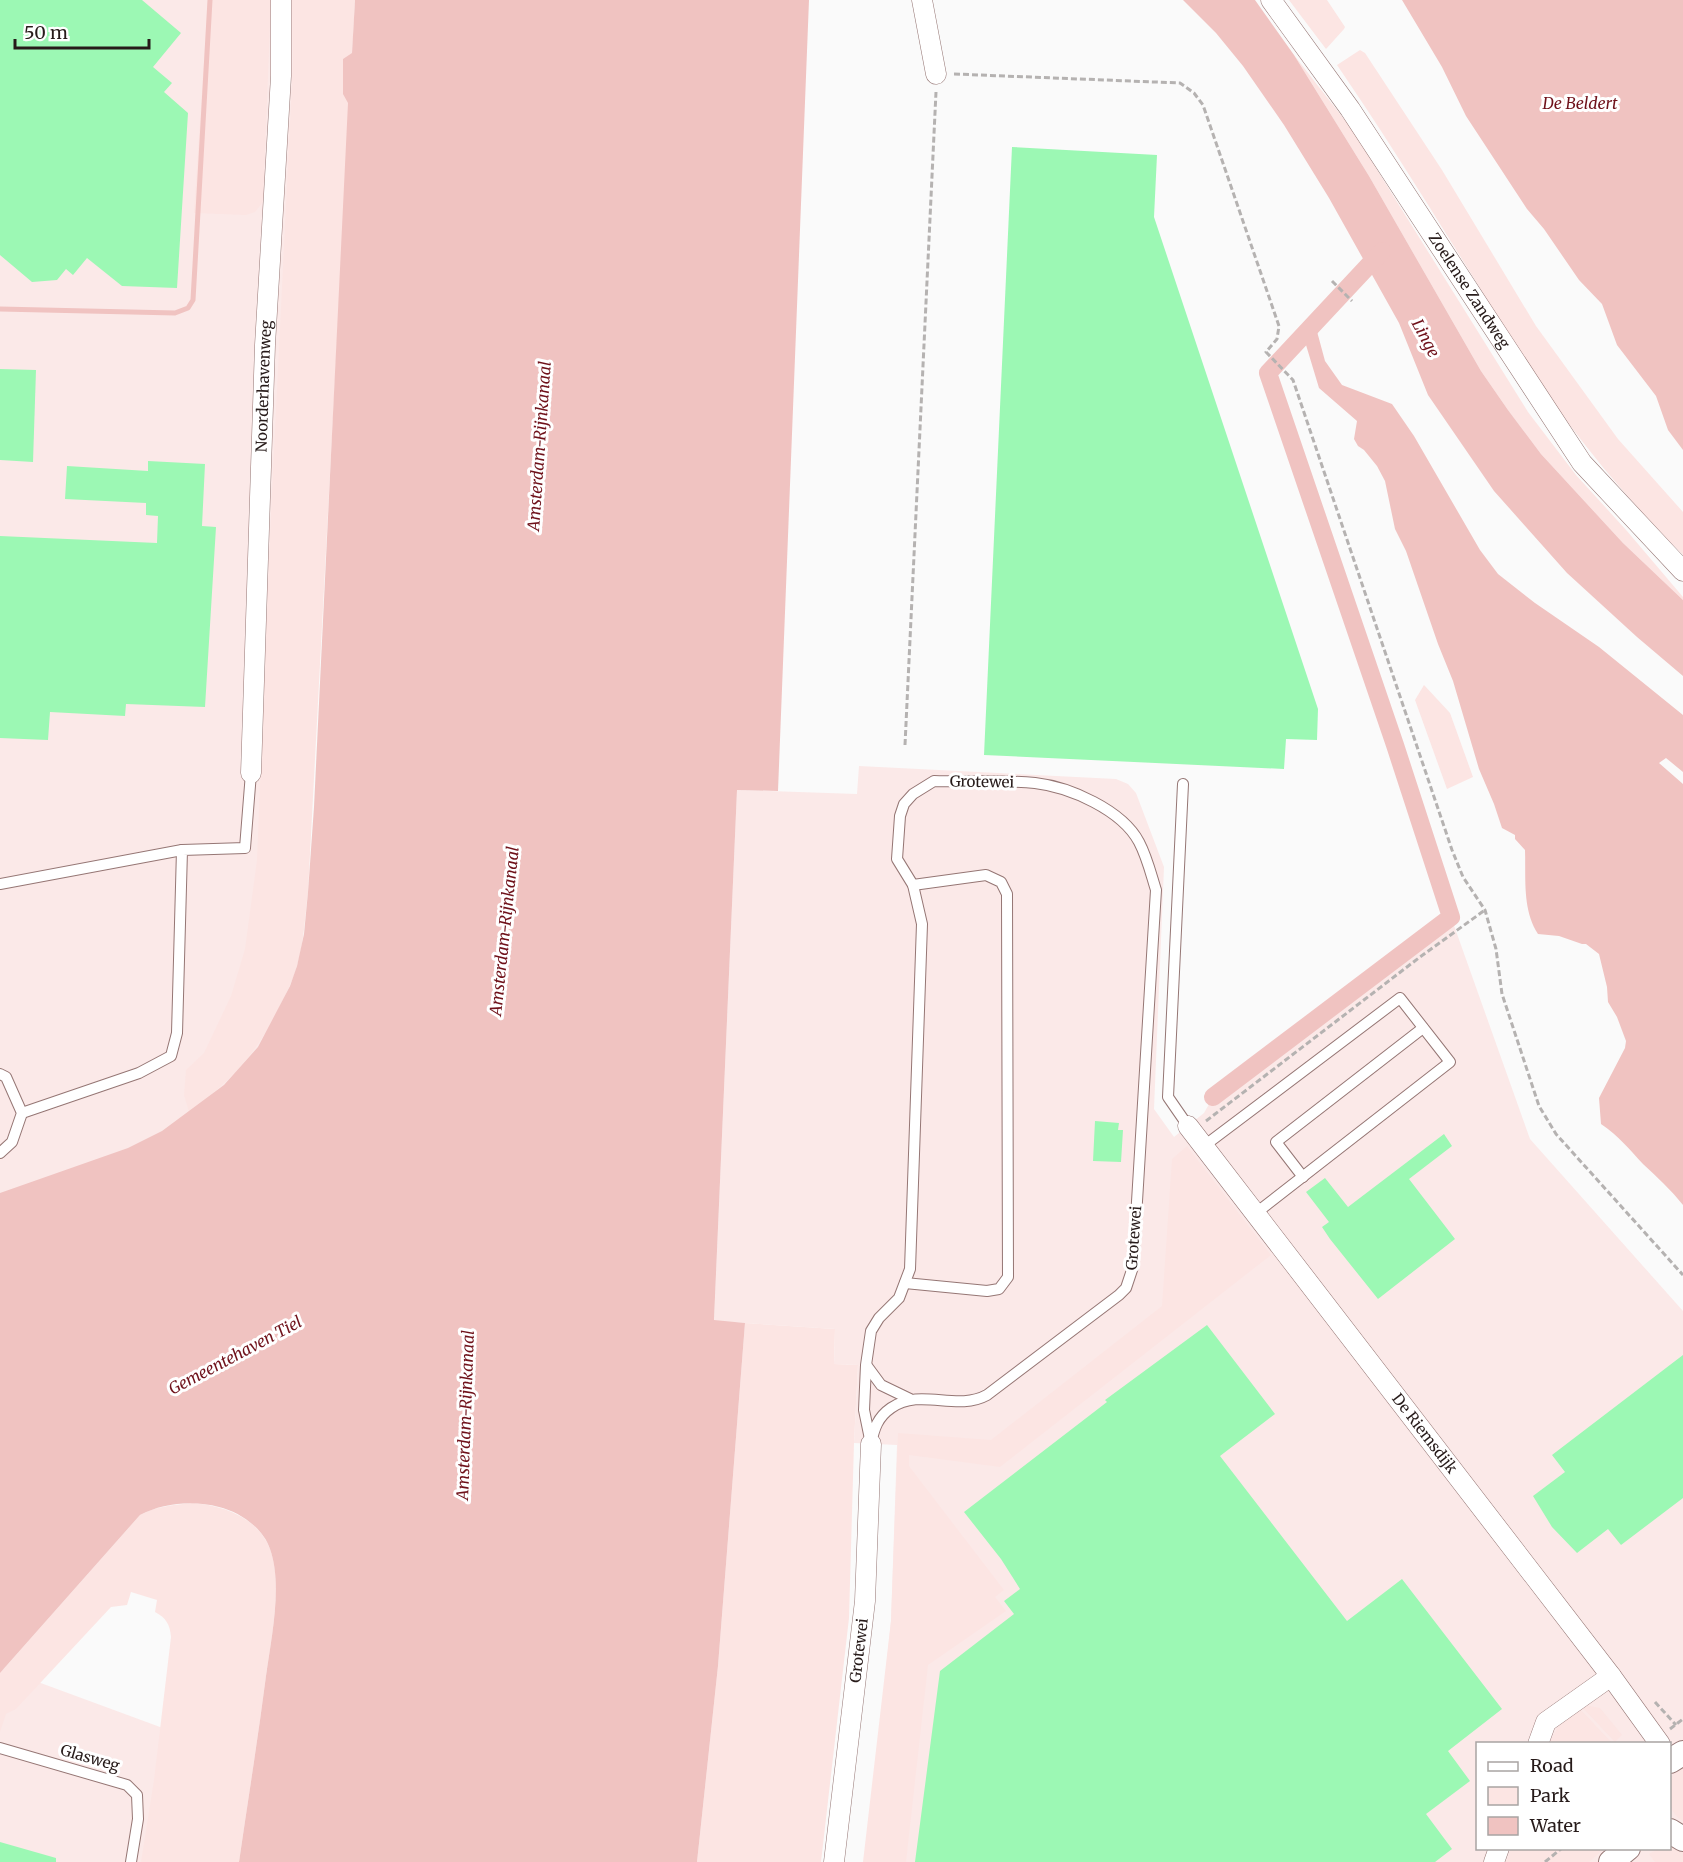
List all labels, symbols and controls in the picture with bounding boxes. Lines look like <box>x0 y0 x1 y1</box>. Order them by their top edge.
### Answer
scale bar <box>15 12 148 50</box>
text: 50 m <box>24 21 68 44</box>
water label: De Beldert <box>1541 93 1618 113</box>
street label: Zoelense Zandweg <box>1425 229 1514 352</box>
water label: Linge <box>1408 315 1444 361</box>
street label: Noorderhavenweg <box>251 320 275 453</box>
water label: Amsterdam-Rijnkanaal <box>523 360 555 534</box>
street label: Grotewei <box>950 771 1015 792</box>
water label: Amsterdam-Rijnkanaal <box>485 845 523 1019</box>
street label: Grotewei <box>1122 1205 1145 1271</box>
water label: Gemeentehaven Tiel <box>165 1311 305 1399</box>
water label: Amsterdam-Rijnkanaal <box>452 1329 478 1502</box>
street label: De Riemsdijk <box>1388 1389 1462 1477</box>
street label: Grotewei <box>845 1617 872 1684</box>
street label: Glasweg <box>58 1740 122 1775</box>
legend <box>1476 1742 1671 1850</box>
text: Road <box>1530 1754 1574 1777</box>
text: Park <box>1530 1784 1571 1807</box>
text: Water <box>1529 1814 1581 1837</box>

